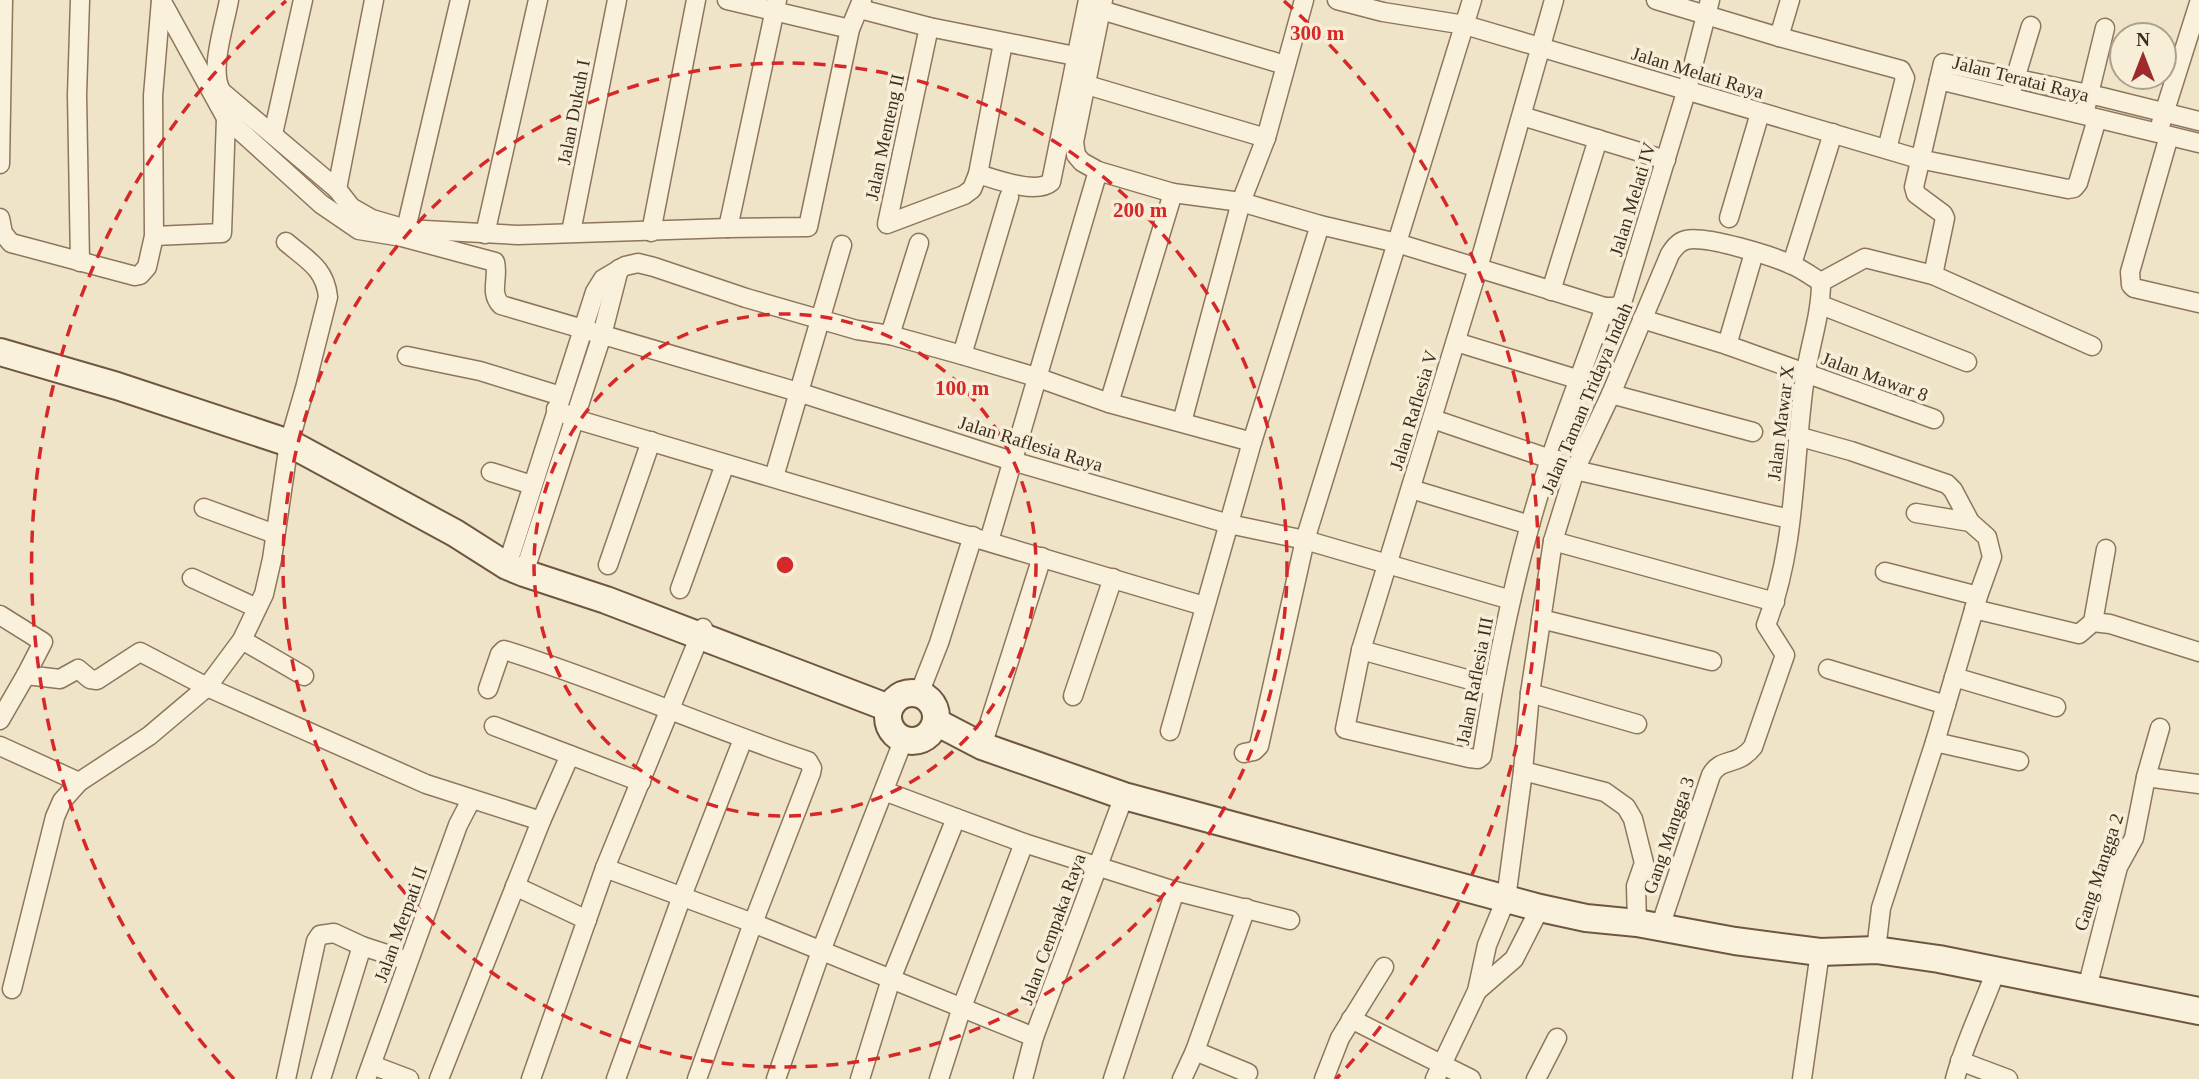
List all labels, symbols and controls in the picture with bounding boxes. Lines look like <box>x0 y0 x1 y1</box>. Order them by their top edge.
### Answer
text: 300 m <box>1290 21 1345 45</box>
north arrow <box>2108 21 2178 91</box>
text: N <box>2136 29 2150 50</box>
street label: Jalan Melati Raya <box>1629 42 1767 103</box>
street label: Jalan Teratai Raya <box>1951 51 2092 106</box>
street label: Jalan Dukuh I <box>553 58 594 166</box>
street label: Jalan Menteng II <box>861 72 908 202</box>
street label: Jalan Melati IV <box>1605 139 1660 259</box>
text: 200 m <box>1113 198 1168 222</box>
street label: Jalan Taman Tridaya Indah <box>1537 299 1637 497</box>
street label: Jalan Raflesia V <box>1385 347 1442 473</box>
street label: Jalan Mawar 8 <box>1819 347 1931 405</box>
street label: Jalan Mawar X <box>1763 364 1798 482</box>
text: 100 m <box>935 376 990 400</box>
street label: Jalan Raflesia Raya <box>956 412 1106 476</box>
centre of rings <box>773 553 797 577</box>
street label: Jalan Raflesia III <box>1452 615 1497 747</box>
street label: Gang Mangga 3 <box>1639 774 1698 896</box>
street label: Gang Mangga 2 <box>2070 811 2127 934</box>
street label: Jalan Cempaka Raya <box>1015 850 1090 1008</box>
street label: Jalan Merpati II <box>370 864 431 985</box>

